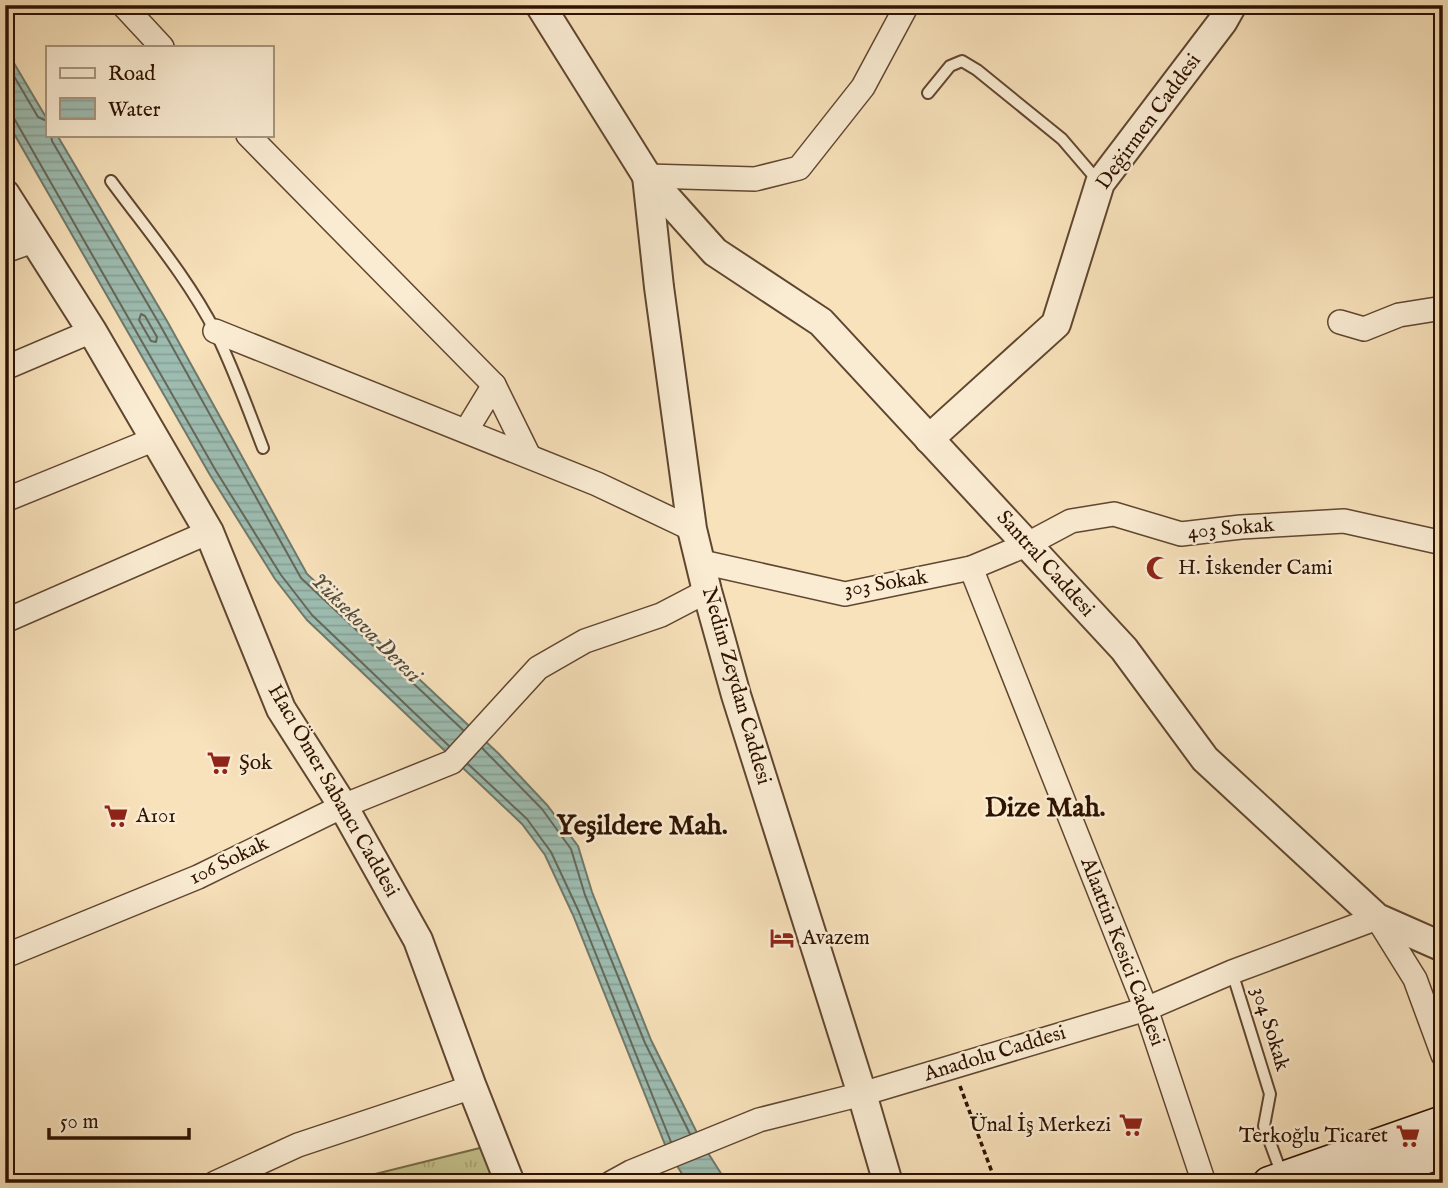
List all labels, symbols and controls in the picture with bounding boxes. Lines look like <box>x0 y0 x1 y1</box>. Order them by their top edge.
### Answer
legend <box>46 46 273 136</box>
street label: Değirmen Caddesi <box>1090 49 1208 195</box>
text: Road <box>108 61 156 88</box>
text: Water <box>108 97 161 124</box>
street label: Santral Caddesi <box>990 505 1100 623</box>
street label: 403 Sokak <box>1187 512 1276 546</box>
mosque icon: H. İskender Cami <box>1144 554 1172 582</box>
place label: H. İskender Cami <box>1178 555 1333 582</box>
street label: 303 Sokak <box>842 564 930 604</box>
water label: Yüksekova Deresi <box>305 567 428 690</box>
street label: Nedim Zeydan Caddesi <box>695 584 777 788</box>
street label: Hacı Ömer Sabancı Caddesi <box>261 680 405 902</box>
supermarket icon: Şok <box>205 749 233 777</box>
place label: Şok <box>239 750 273 777</box>
district label: Dize Mah. <box>984 791 1106 826</box>
supermarket icon: A101 <box>102 802 130 830</box>
place label: A101 <box>135 803 176 830</box>
district label: Yeşildere Mah. <box>556 809 728 844</box>
street label: 106 Sokak <box>185 830 274 892</box>
street label: Alaattin Kesici Caddesi <box>1073 853 1170 1050</box>
hotel icon: Avazem <box>768 924 796 952</box>
place label: Avazem <box>801 925 870 952</box>
street label: 304 Sokak <box>1244 984 1296 1075</box>
street label: Anadolu Caddesi <box>920 1020 1069 1089</box>
scale bar <box>49 1097 189 1141</box>
text: 50 m <box>60 1109 99 1136</box>
supermarket icon: Ünal İş Merkezi <box>1117 1111 1145 1139</box>
place label: Ünal İş Merkezi <box>969 1112 1111 1139</box>
supermarket icon: Terkoğlu Ticaret <box>1394 1122 1422 1150</box>
place label: Terkoğlu Ticaret <box>1239 1123 1388 1150</box>

